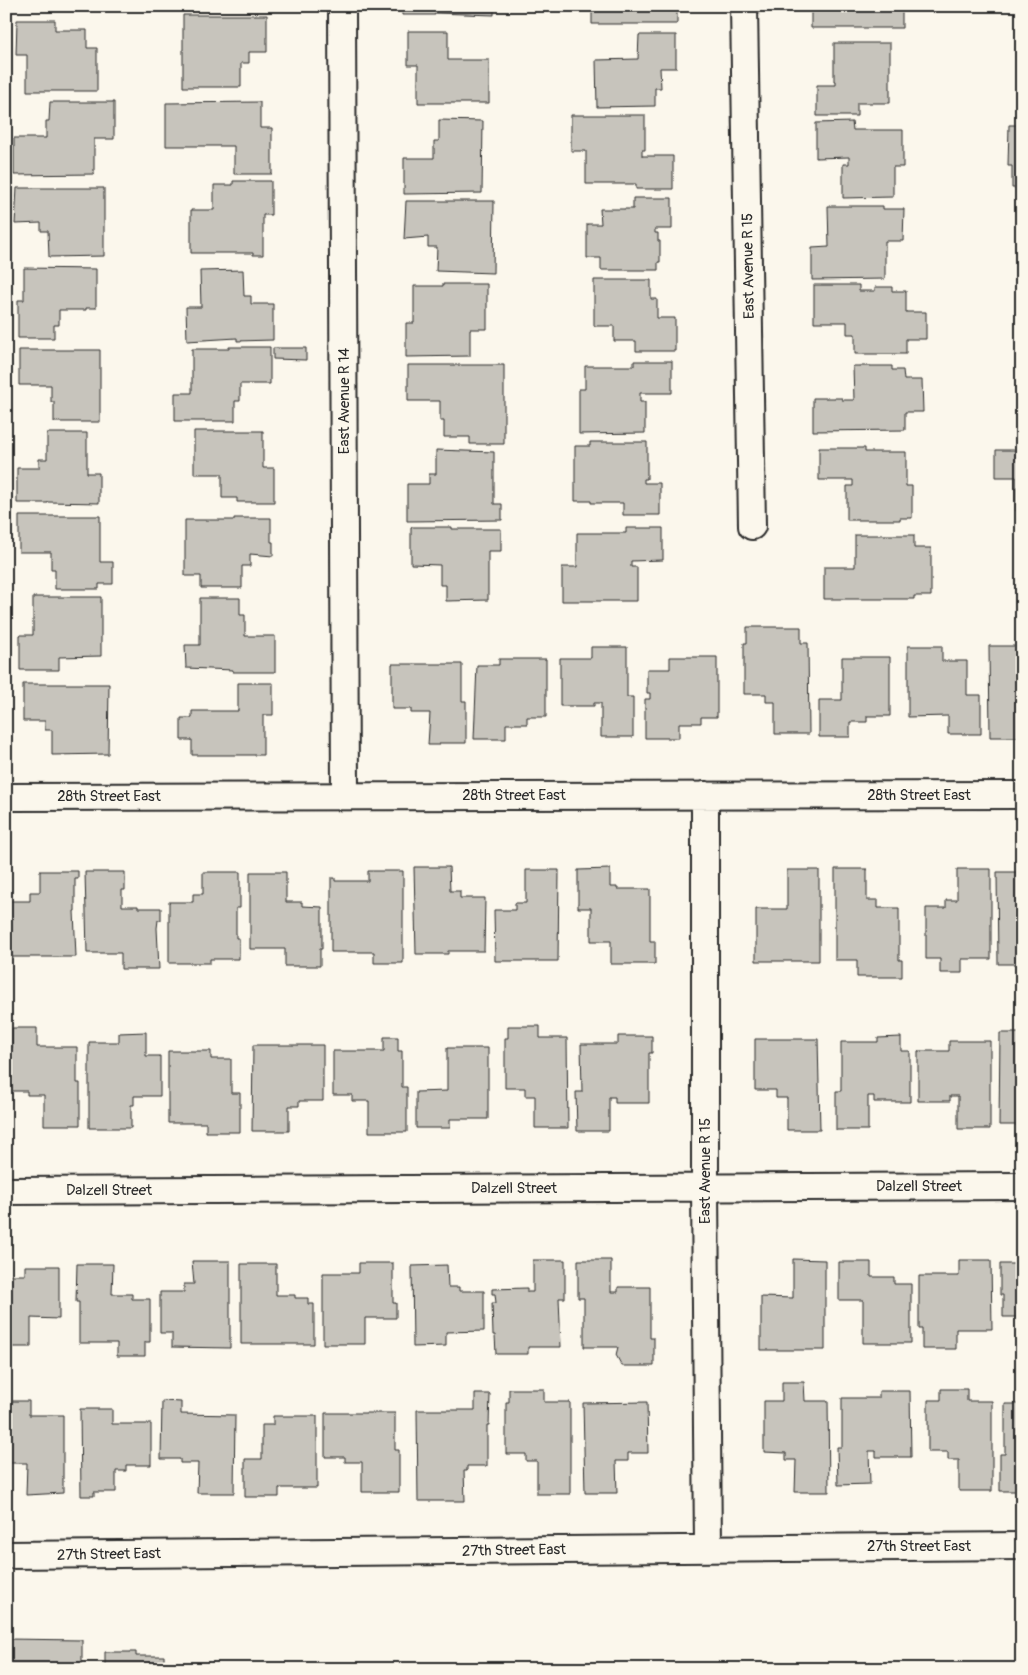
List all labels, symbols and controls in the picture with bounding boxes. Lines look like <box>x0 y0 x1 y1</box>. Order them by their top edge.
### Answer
street label: East Avenue R 15 <box>738 213 759 319</box>
street label: East Avenue R 14 <box>335 347 354 454</box>
street label: 28th Street East <box>462 786 567 805</box>
street label: 28th Street East <box>867 786 972 805</box>
street label: 28th Street East <box>57 787 162 806</box>
street label: East Avenue R 15 <box>696 1118 715 1224</box>
street label: Dalzell Street <box>876 1177 963 1196</box>
street label: Dalzell Street <box>471 1179 558 1198</box>
street label: Dalzell Street <box>66 1181 153 1200</box>
street label: 27th Street East <box>867 1537 972 1556</box>
street label: 27th Street East <box>462 1540 567 1561</box>
street label: 27th Street East <box>57 1544 162 1565</box>

